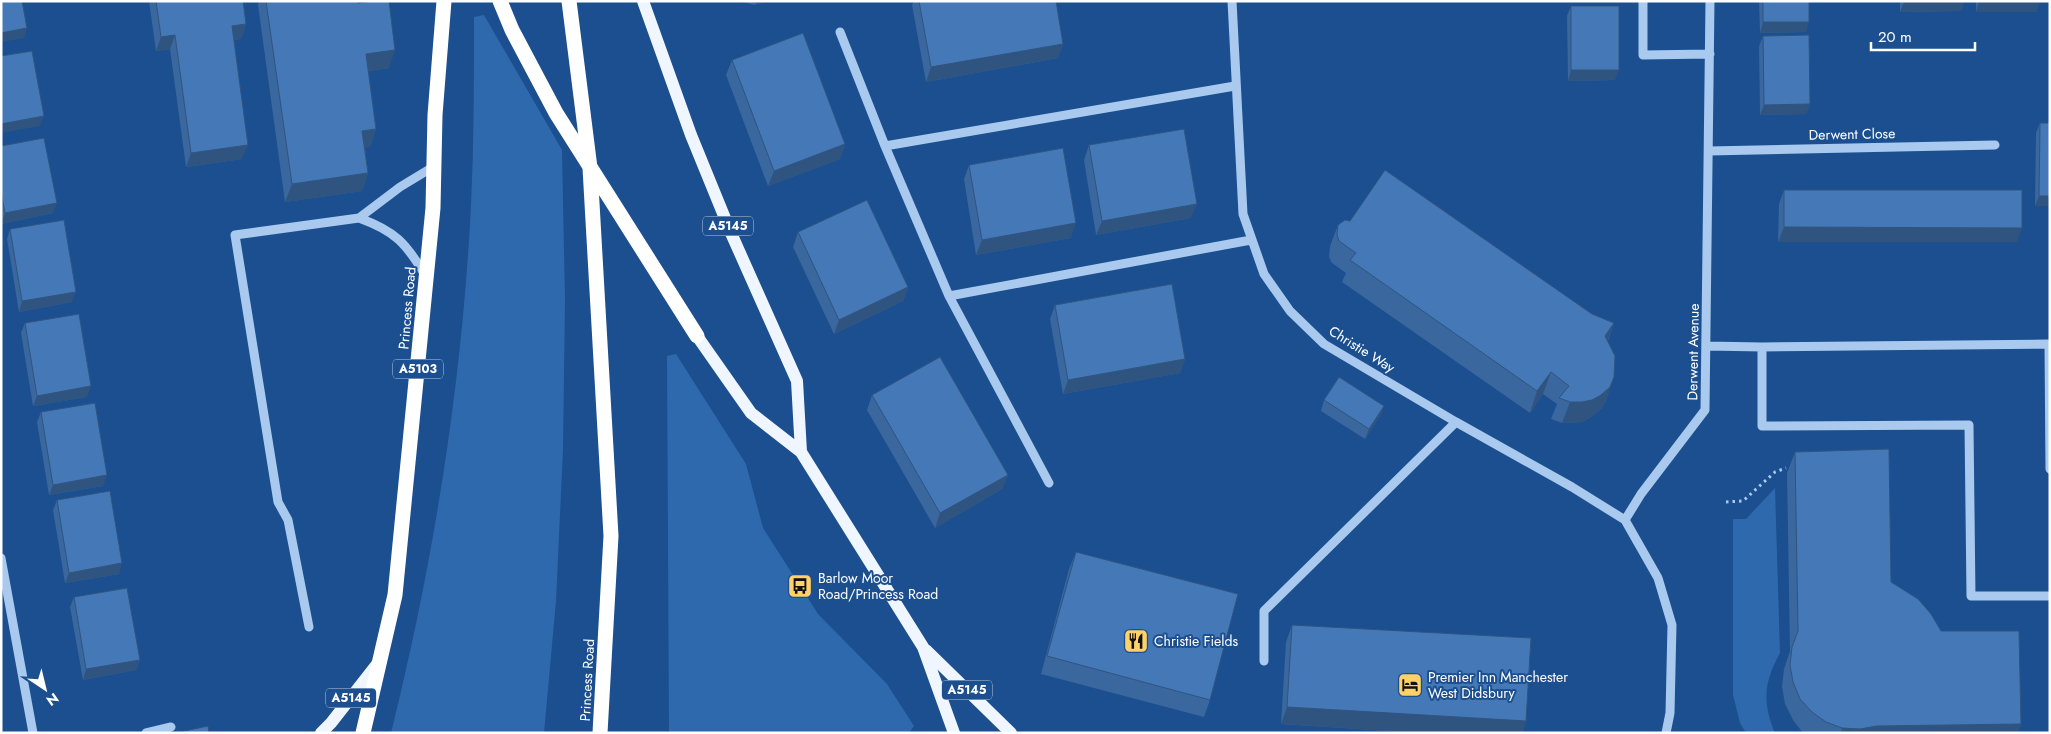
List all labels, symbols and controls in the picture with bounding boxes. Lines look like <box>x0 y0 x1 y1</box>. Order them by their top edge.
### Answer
scale bar <box>1871 20 1975 52</box>
text: 20 m <box>1878 26 1912 48</box>
street label: Derwent Close <box>1808 123 1896 145</box>
road number: A5145 <box>703 217 753 236</box>
street label: Princess Road <box>393 266 421 350</box>
street label: Derwent Avenue <box>1682 303 1704 401</box>
street label: Christie Way <box>1325 321 1400 378</box>
road number: A5103 <box>393 359 443 378</box>
place label: Barlow Moor Road/Princess Road <box>818 568 938 604</box>
bus stop icon: Barlow Moor Road/Princess Road <box>787 573 813 599</box>
restaurant icon: Christie Fields <box>1123 628 1149 654</box>
place label: Christie Fields <box>1154 631 1238 651</box>
street label: Princess Road <box>575 638 599 722</box>
north arrow <box>20 664 70 714</box>
place label: Premier Inn Manchester West Didsbury <box>1428 667 1568 703</box>
hotel icon: Premier Inn Manchester West Didsbury <box>1397 672 1423 698</box>
road number: A5145 <box>942 680 992 700</box>
text: N <box>42 688 63 711</box>
road number: A5145 <box>326 688 376 708</box>

